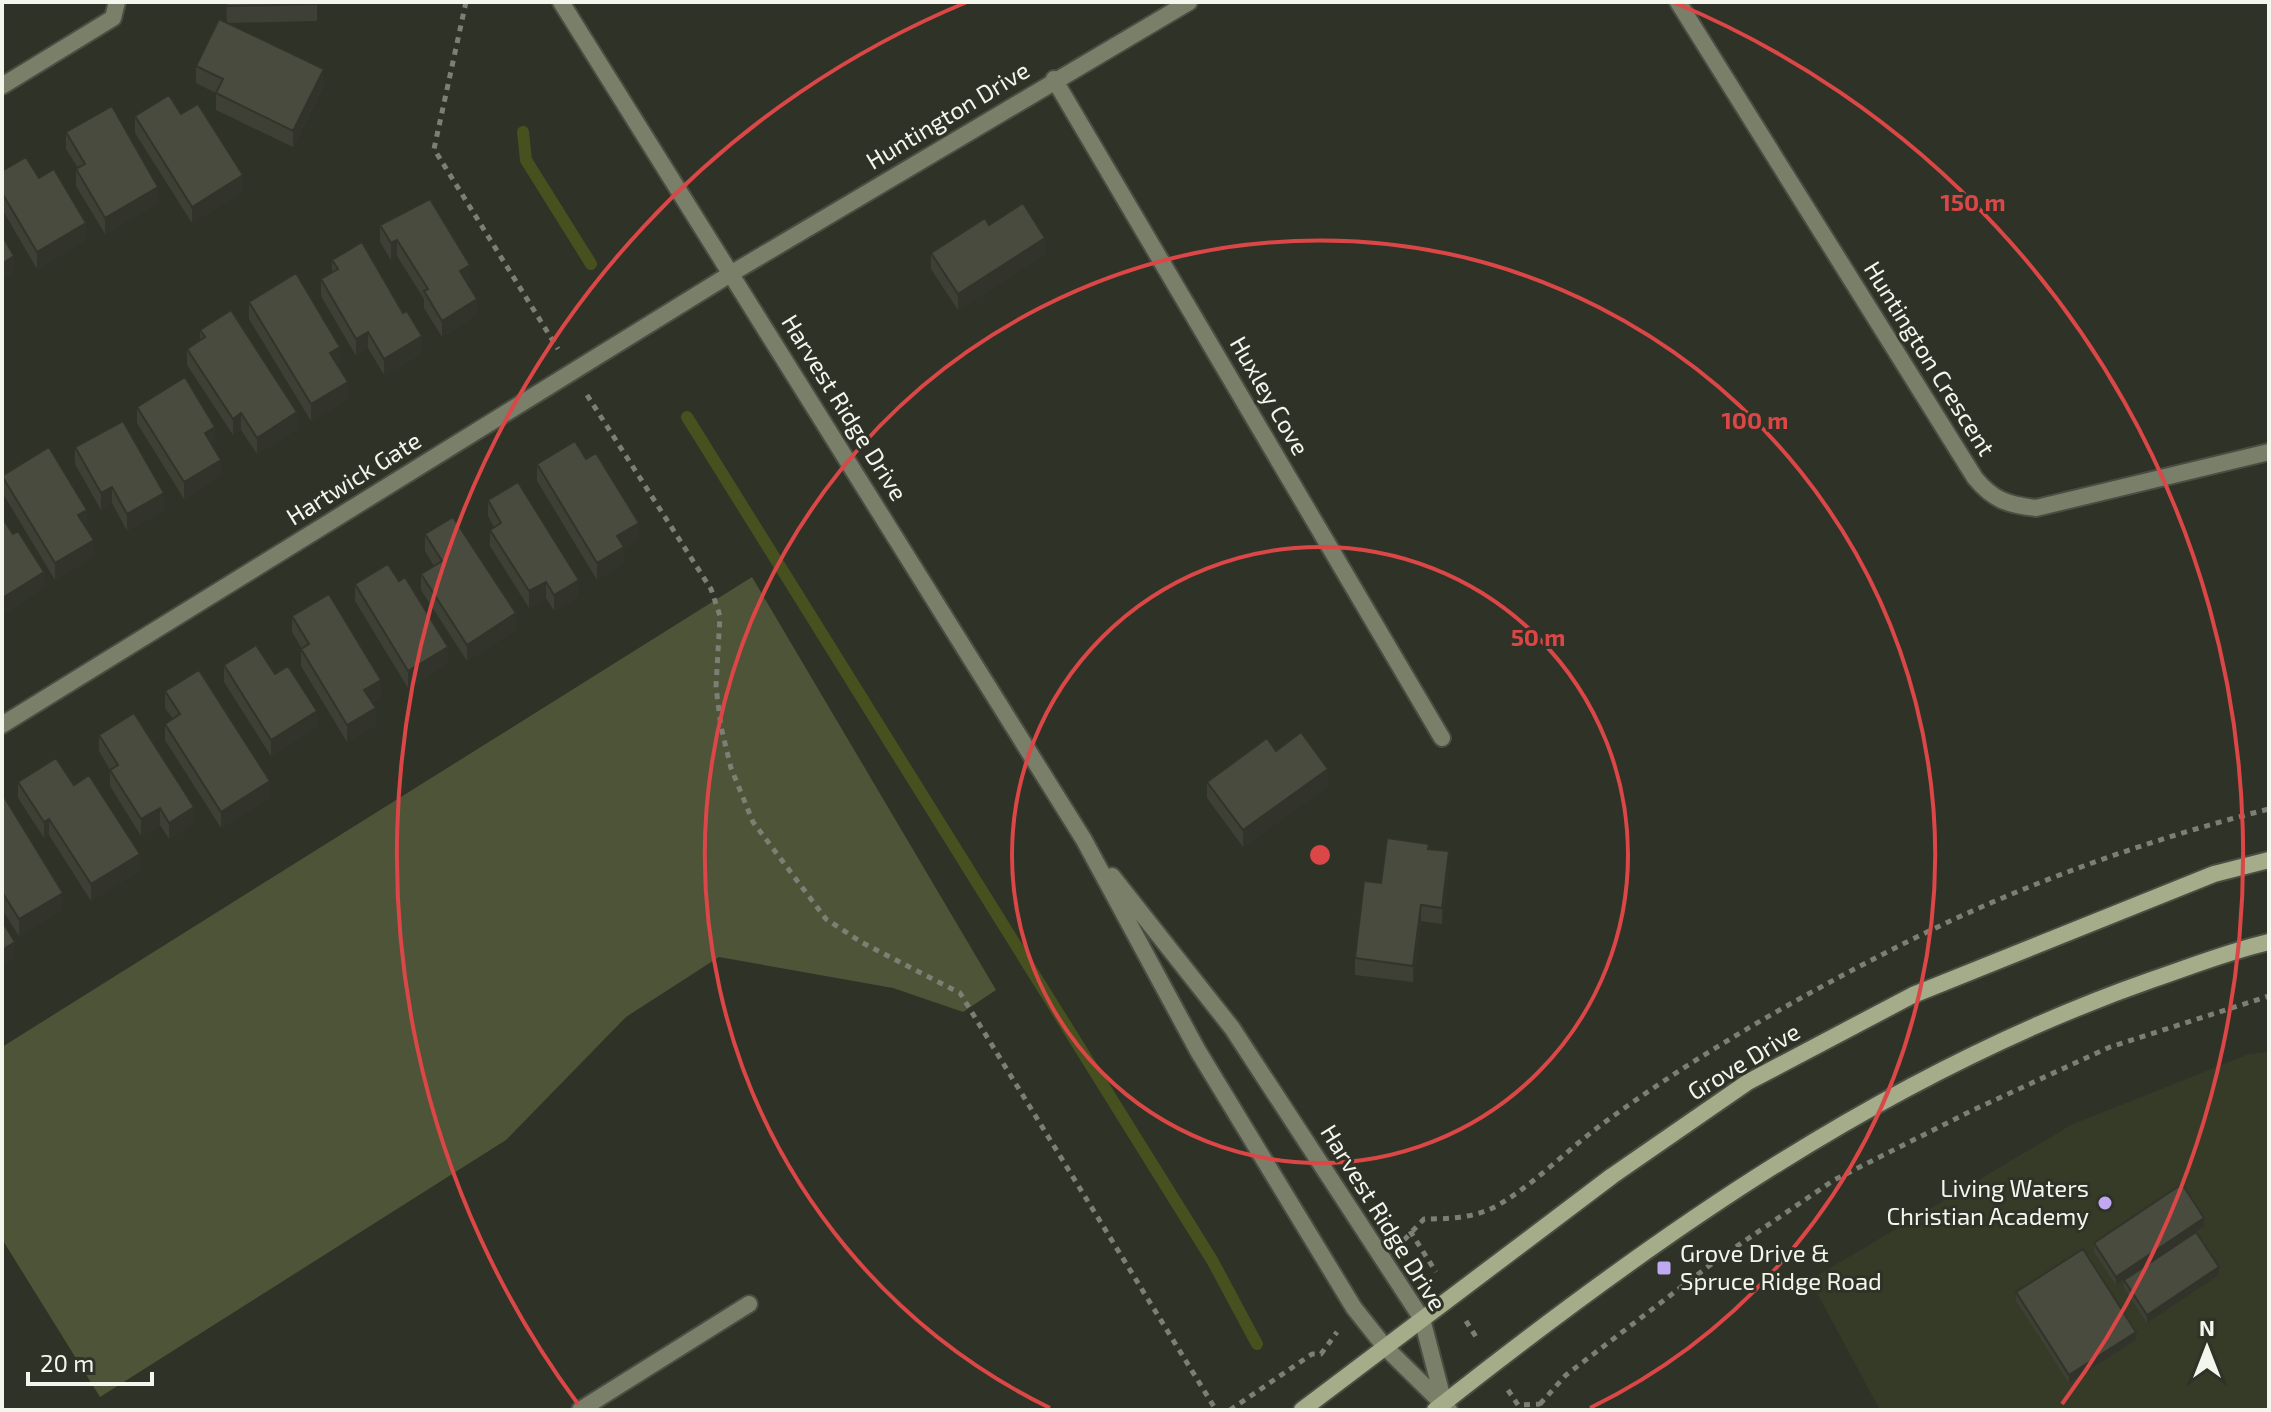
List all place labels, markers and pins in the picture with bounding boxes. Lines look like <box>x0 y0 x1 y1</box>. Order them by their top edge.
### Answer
centre of rings <box>1306 841 1334 869</box>
place label: Living Waters Christian Academy <box>1886 1173 2089 1230</box>
marker: Living Waters Christian Academy <box>2096 1194 2114 1212</box>
place label: Grove Drive & Spruce Ridge Road <box>1680 1238 1882 1295</box>
marker: Grove Drive & Spruce Ridge Road <box>1655 1259 1673 1277</box>

